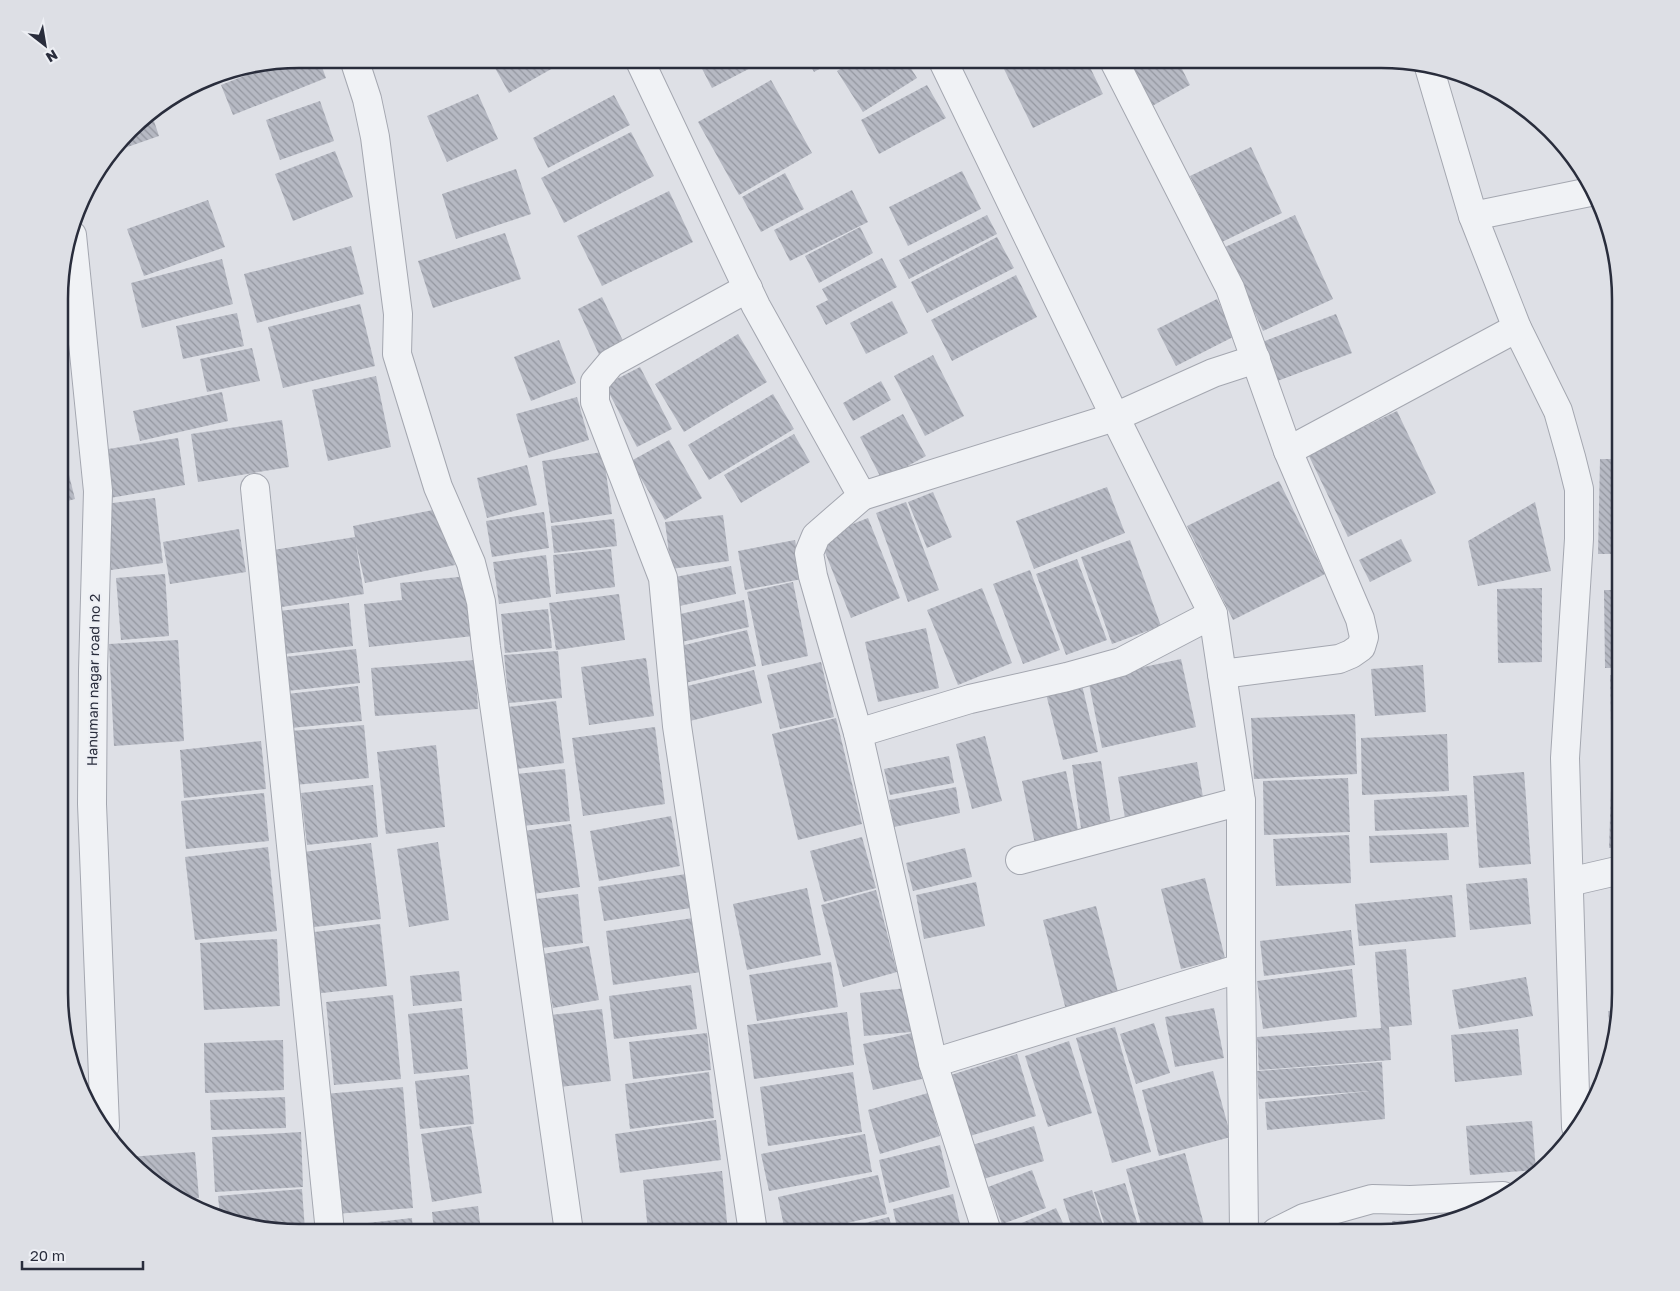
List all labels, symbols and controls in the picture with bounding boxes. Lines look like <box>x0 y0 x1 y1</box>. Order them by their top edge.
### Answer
north arrow <box>20 20 70 70</box>
text: N <box>43 47 61 67</box>
street label: Hanuman nagar road no 2 <box>83 594 103 766</box>
scale bar <box>22 1238 144 1270</box>
text: 20 m <box>30 1246 65 1264</box>

